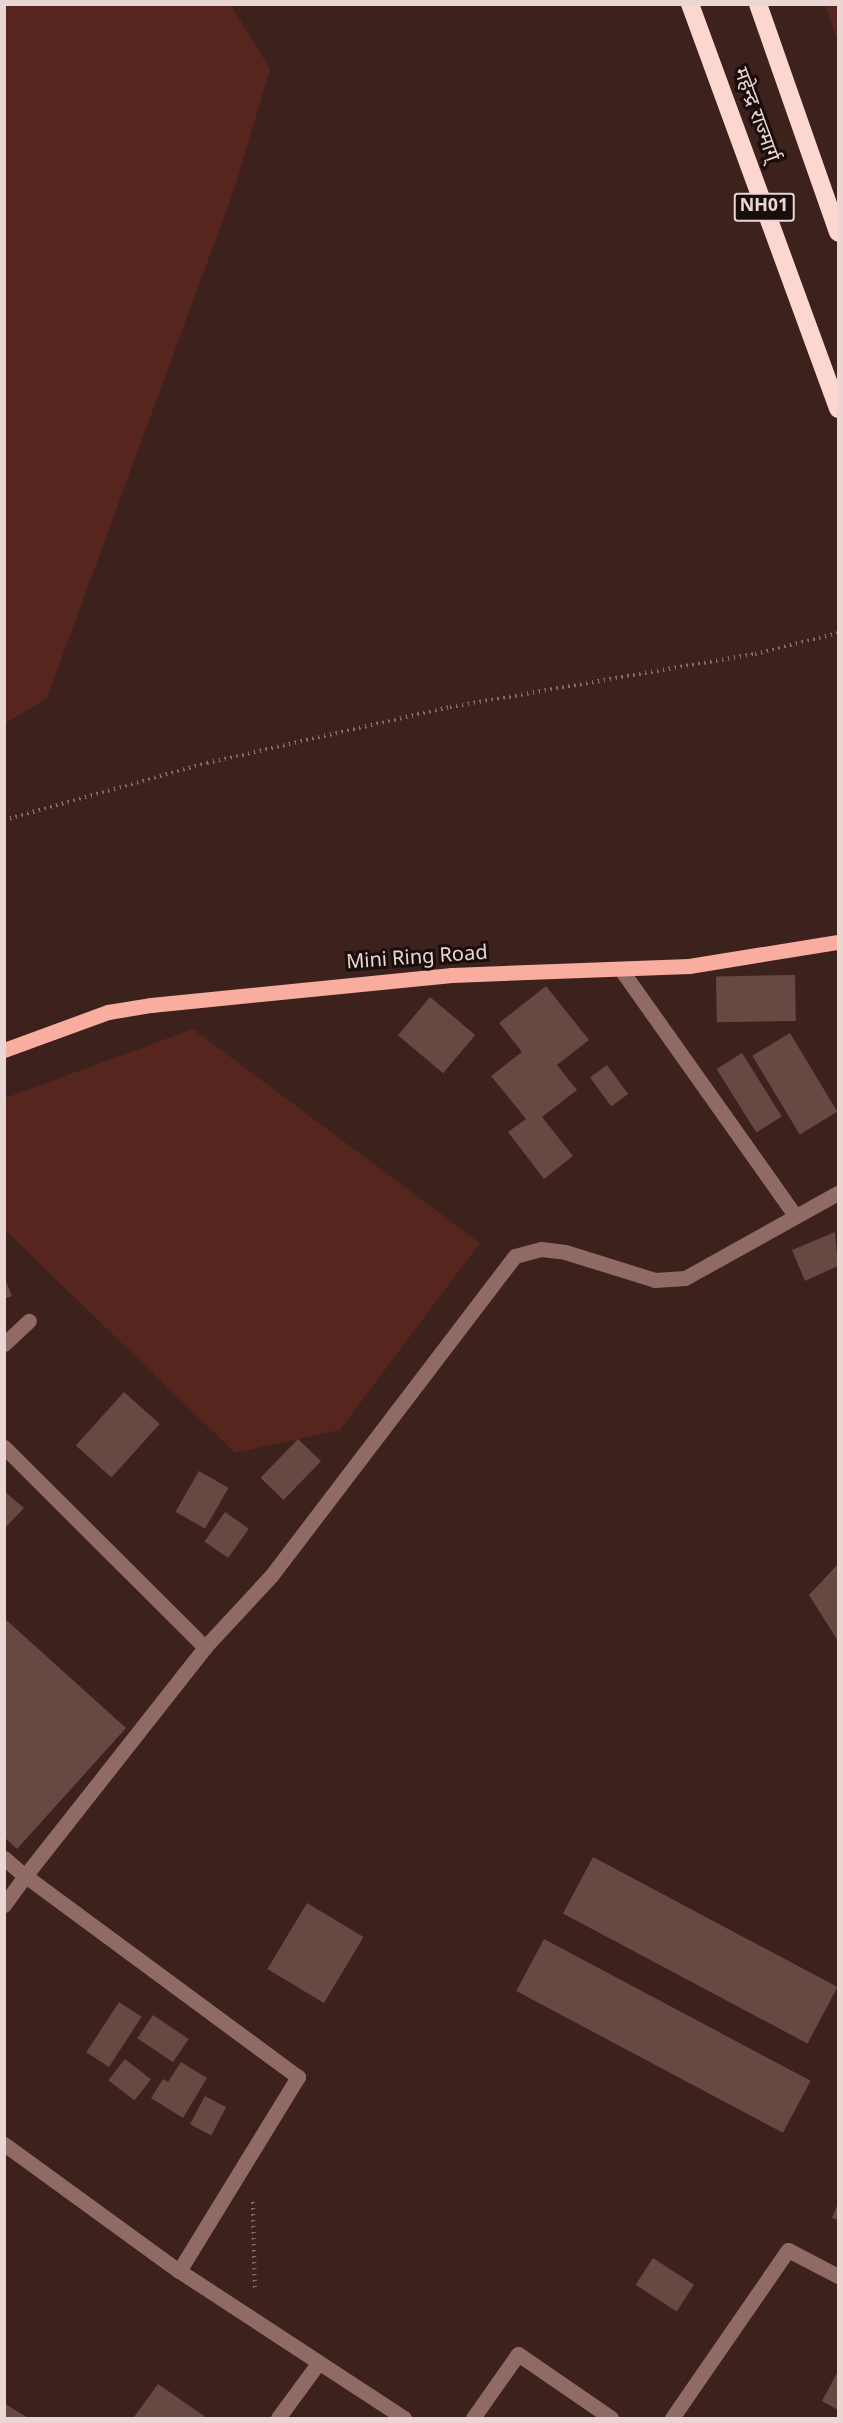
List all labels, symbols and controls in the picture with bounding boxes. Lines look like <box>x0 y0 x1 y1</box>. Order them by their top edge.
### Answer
street label: महेन्द्र राज्मार्ग् <box>727 65 783 165</box>
road number: NH01 <box>732 192 795 222</box>
street label: Mini Ring Road <box>346 942 488 976</box>

